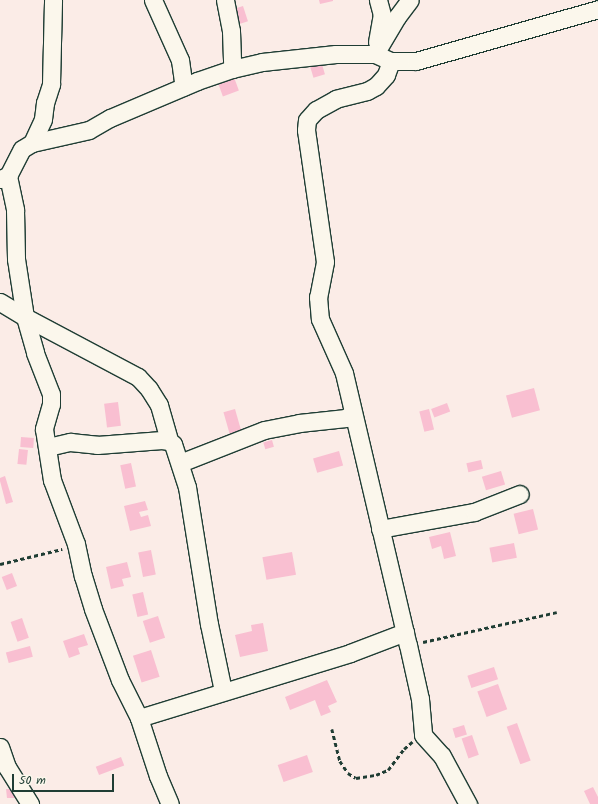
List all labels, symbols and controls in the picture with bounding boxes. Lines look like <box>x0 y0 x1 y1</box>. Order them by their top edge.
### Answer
scale bar <box>14 766 116 792</box>
text: 50 m <box>19 771 46 790</box>

